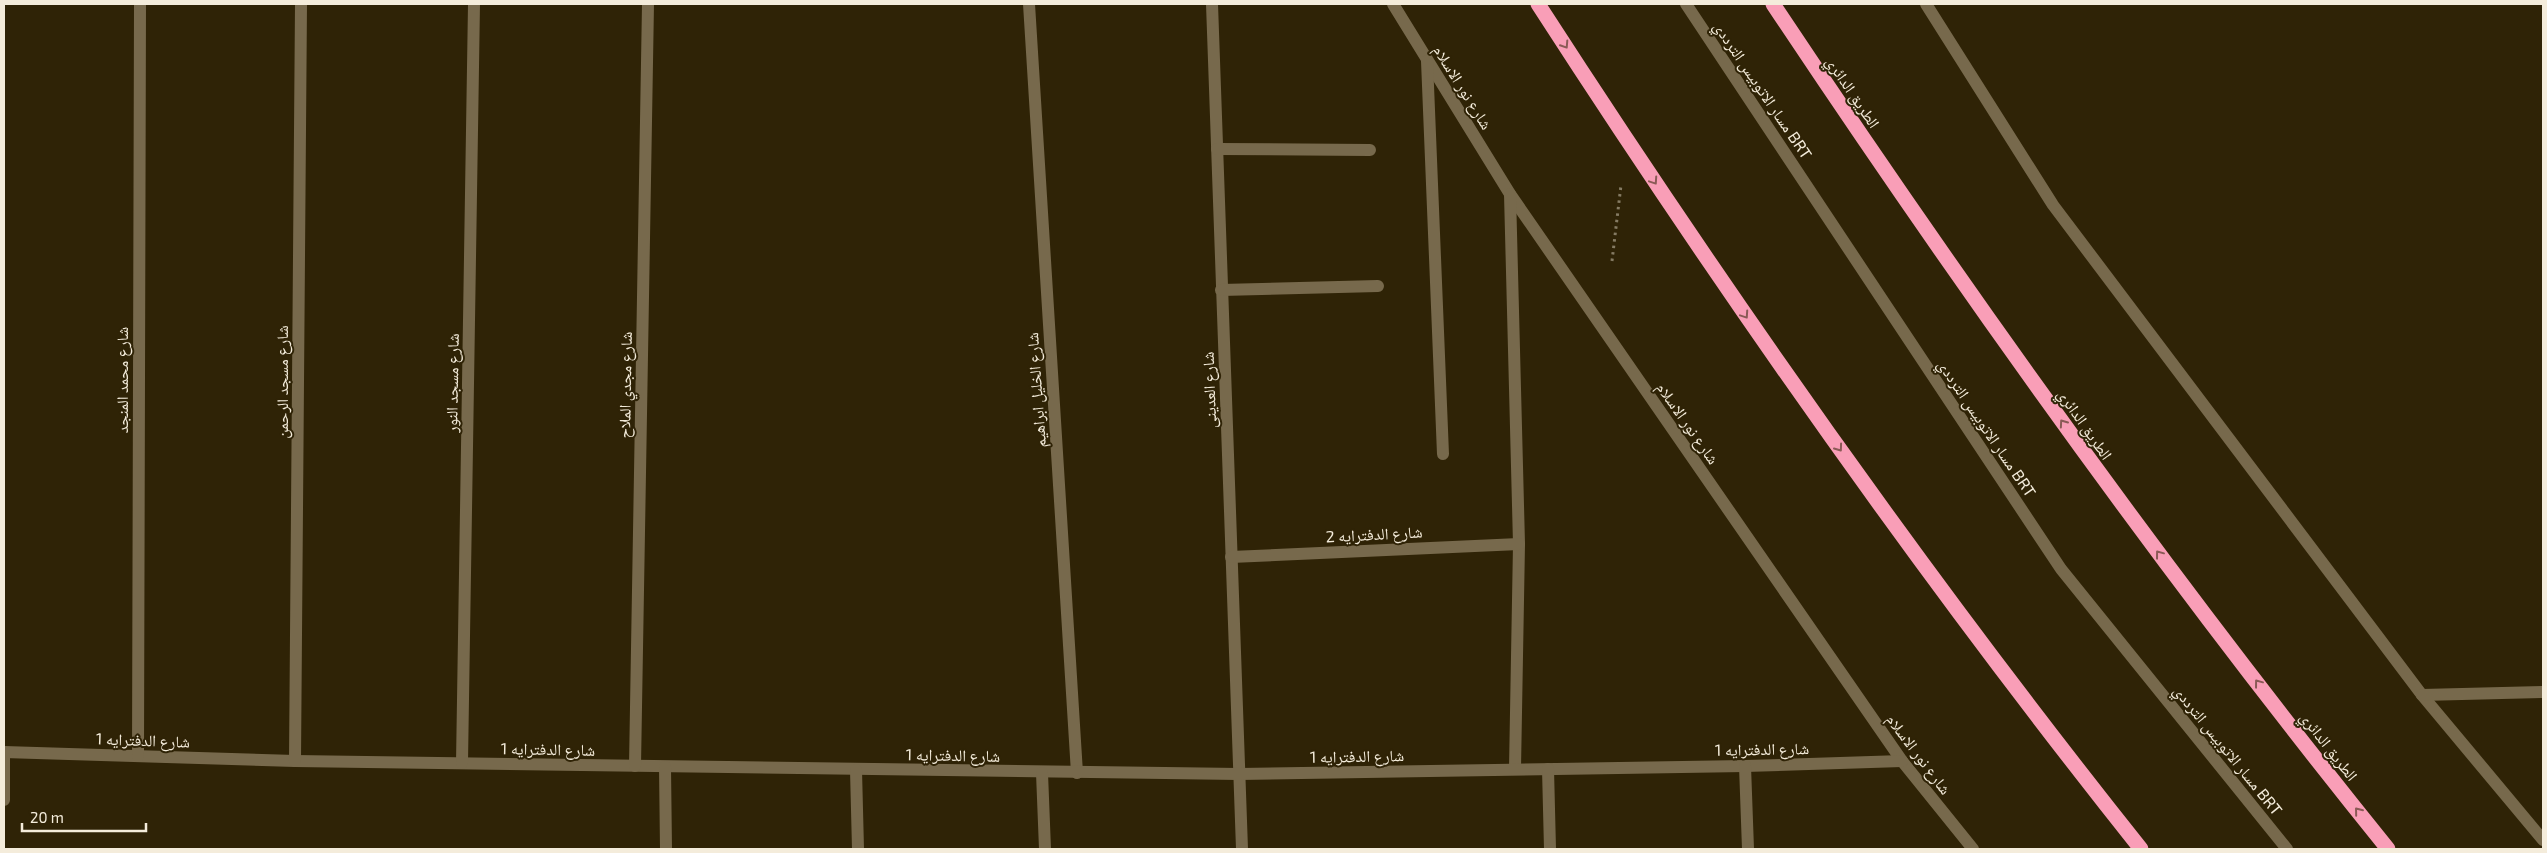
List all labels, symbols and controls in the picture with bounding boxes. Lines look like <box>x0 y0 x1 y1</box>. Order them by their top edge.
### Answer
street label: مسار الاتوبيس الترددي BRT <box>1707 17 1817 164</box>
one-way arrow <box>1558 39 1568 48</box>
street label: شارع نور الاسلام <box>1428 41 1497 133</box>
street label: الطريق الدائري <box>1819 52 1884 133</box>
one-way arrow <box>1648 175 1657 185</box>
one-way arrow <box>1739 309 1748 319</box>
street label: شارع مسجد الرحمن <box>272 325 293 439</box>
street label: شارع محمد المنجد <box>112 327 133 433</box>
street label: شارع مجدي الملاح <box>614 331 639 439</box>
street label: شارع الخليل ابراهيم <box>1022 332 1051 448</box>
street label: شارع مسجد النور <box>441 333 464 434</box>
street label: شارع العدينى <box>1198 351 1221 429</box>
street label: مسار الاتوبيس الترددي BRT <box>1931 355 2041 502</box>
street label: شارع نور الاسلام <box>1652 378 1724 469</box>
street label: الطريق الدائري <box>2051 385 2117 465</box>
one-way arrow <box>2060 419 2069 429</box>
one-way arrow <box>1833 442 1842 452</box>
street label: شارع الدفترايه 2 <box>1325 521 1423 548</box>
one-way arrow <box>2157 551 2165 560</box>
one-way arrow <box>2255 679 2264 689</box>
street label: مسار الاتوبيس الترددي BRT <box>2167 681 2287 821</box>
street label: الطريق الدائري <box>2293 707 2362 787</box>
street label: شارع نور الاسلام <box>1881 710 1956 799</box>
street label: شارع الدفترايه 1 <box>96 728 190 753</box>
street label: شارع الدفترايه 1 <box>501 738 595 761</box>
street label: شارع الدفترايه 1 <box>1715 738 1809 761</box>
street label: شارع الدفترايه 1 <box>906 744 1000 767</box>
street label: شارع الدفترايه 1 <box>1310 745 1404 768</box>
scale bar <box>22 800 146 832</box>
text: 20 m <box>30 808 64 826</box>
one-way arrow <box>2354 808 2363 817</box>

